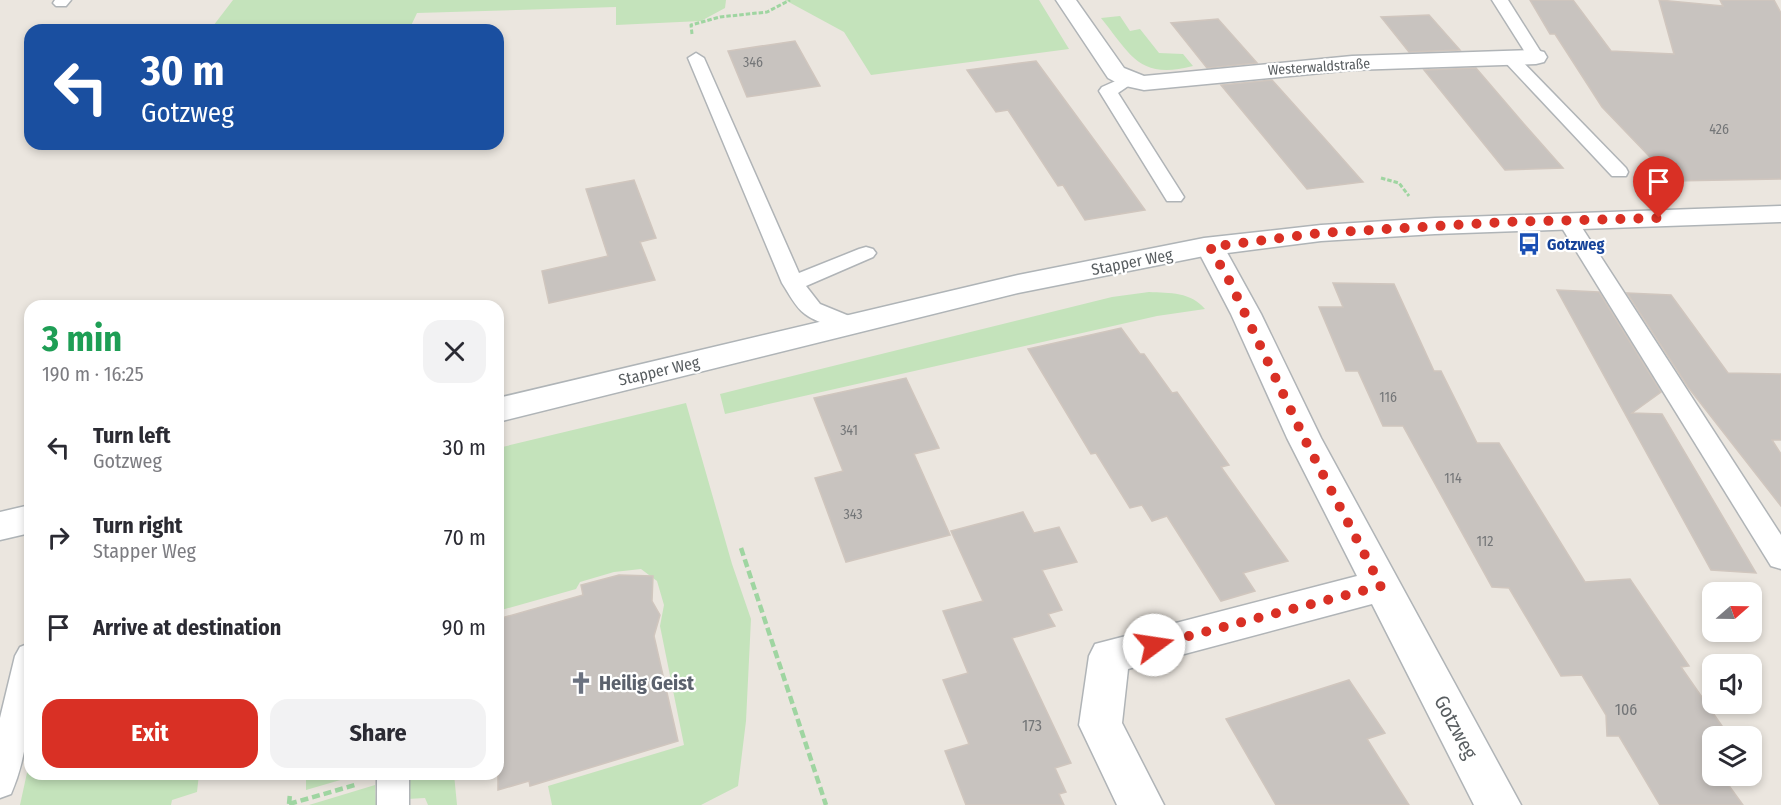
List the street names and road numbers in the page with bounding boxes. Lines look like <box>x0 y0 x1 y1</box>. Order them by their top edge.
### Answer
street label: Westerwaldstraße <box>1267 55 1371 79</box>
street label: Stapper Weg <box>1090 245 1175 279</box>
street label: Stapper Weg <box>617 352 702 390</box>
street label: Gotzweg <box>1429 691 1483 764</box>

